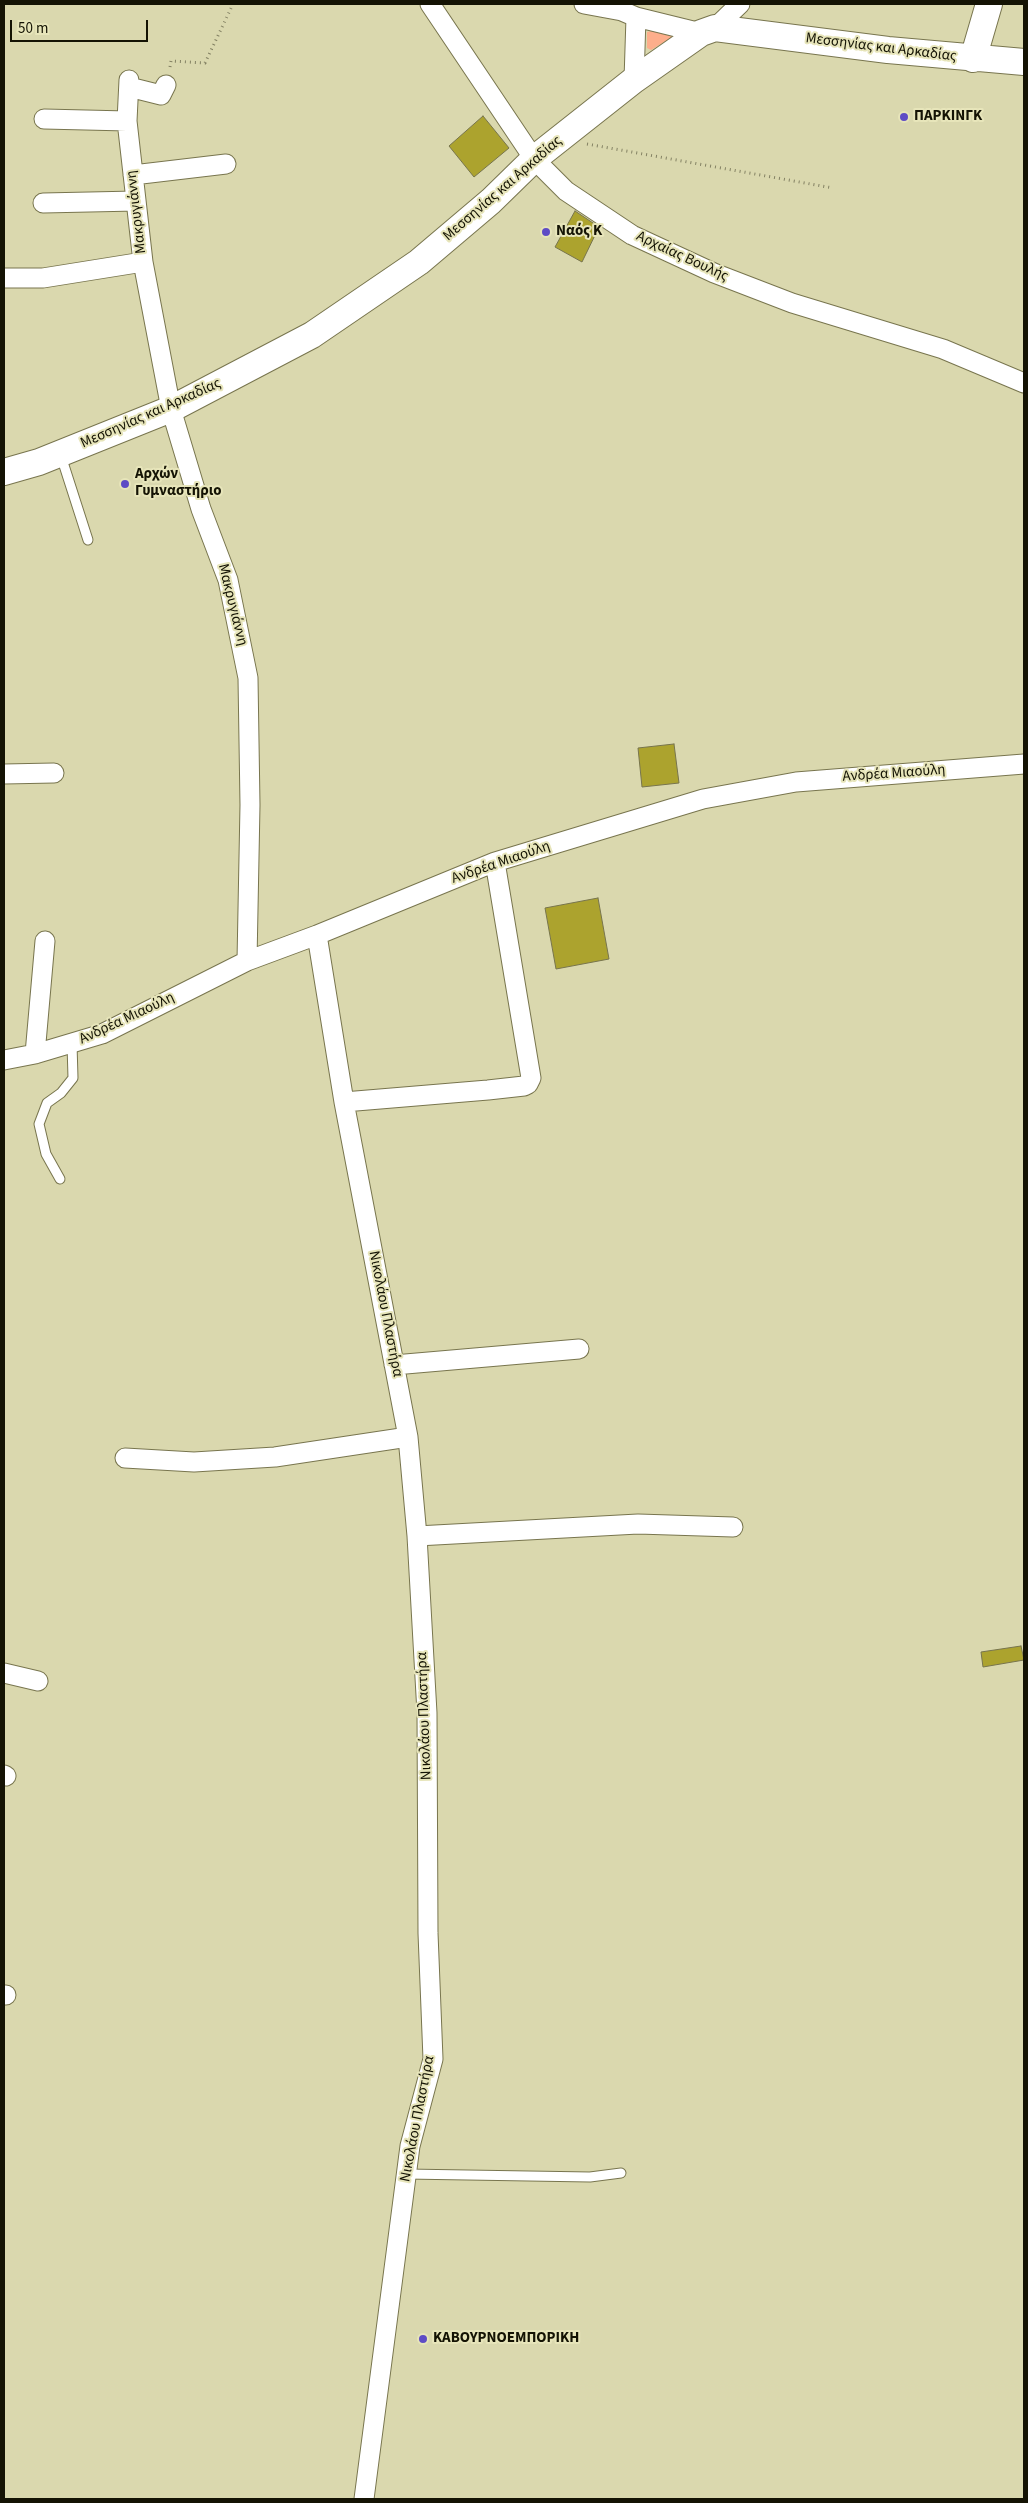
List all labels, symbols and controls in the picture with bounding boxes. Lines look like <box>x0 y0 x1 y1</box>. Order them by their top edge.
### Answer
scale bar <box>12 10 150 42</box>
text: 50 m <box>18 18 48 39</box>
street label: Μεσσηνίας και Αρκαδίας <box>805 30 957 66</box>
place label: ΠΑΡΚΙΝΓΚ <box>914 108 982 126</box>
marker: ΠΑΡΚΙΝΓΚ <box>898 111 910 123</box>
street label: Μεσσηνίας και Αρκαδίας <box>440 132 566 246</box>
street label: Μακρυγιάννη <box>123 169 151 255</box>
place label: Ναός Κ <box>556 223 602 241</box>
marker: Ναός Κ <box>540 226 552 238</box>
street label: Αρχαίας Βουλής <box>633 228 731 286</box>
street label: Μεσσηνίας και Αρκαδίας <box>78 375 224 453</box>
place label: Αρχών Γυμναστήριο <box>135 466 221 501</box>
marker: Αρχών Γυμναστήριο <box>119 478 131 490</box>
street label: Μακρυγιάννη <box>213 562 251 648</box>
street label: Ανδρέα Μιαούλη <box>842 761 946 787</box>
street label: Ανδρέα Μιαούλη <box>449 838 553 888</box>
street label: Ανδρέα Μιαούλη <box>76 989 178 1049</box>
street label: Νικολάου Πλαστήρα <box>364 1249 406 1379</box>
street label: Νικολάου Πλαστήρα <box>414 1652 436 1780</box>
street label: Νικολάου Πλαστήρα <box>397 2054 439 2184</box>
place label: ΚΑΒΟΥΡΝΟΕΜΠΟΡΙΚΗ <box>433 2330 579 2348</box>
marker: ΚΑΒΟΥΡΝΟΕΜΠΟΡΙΚΗ <box>417 2333 429 2345</box>

